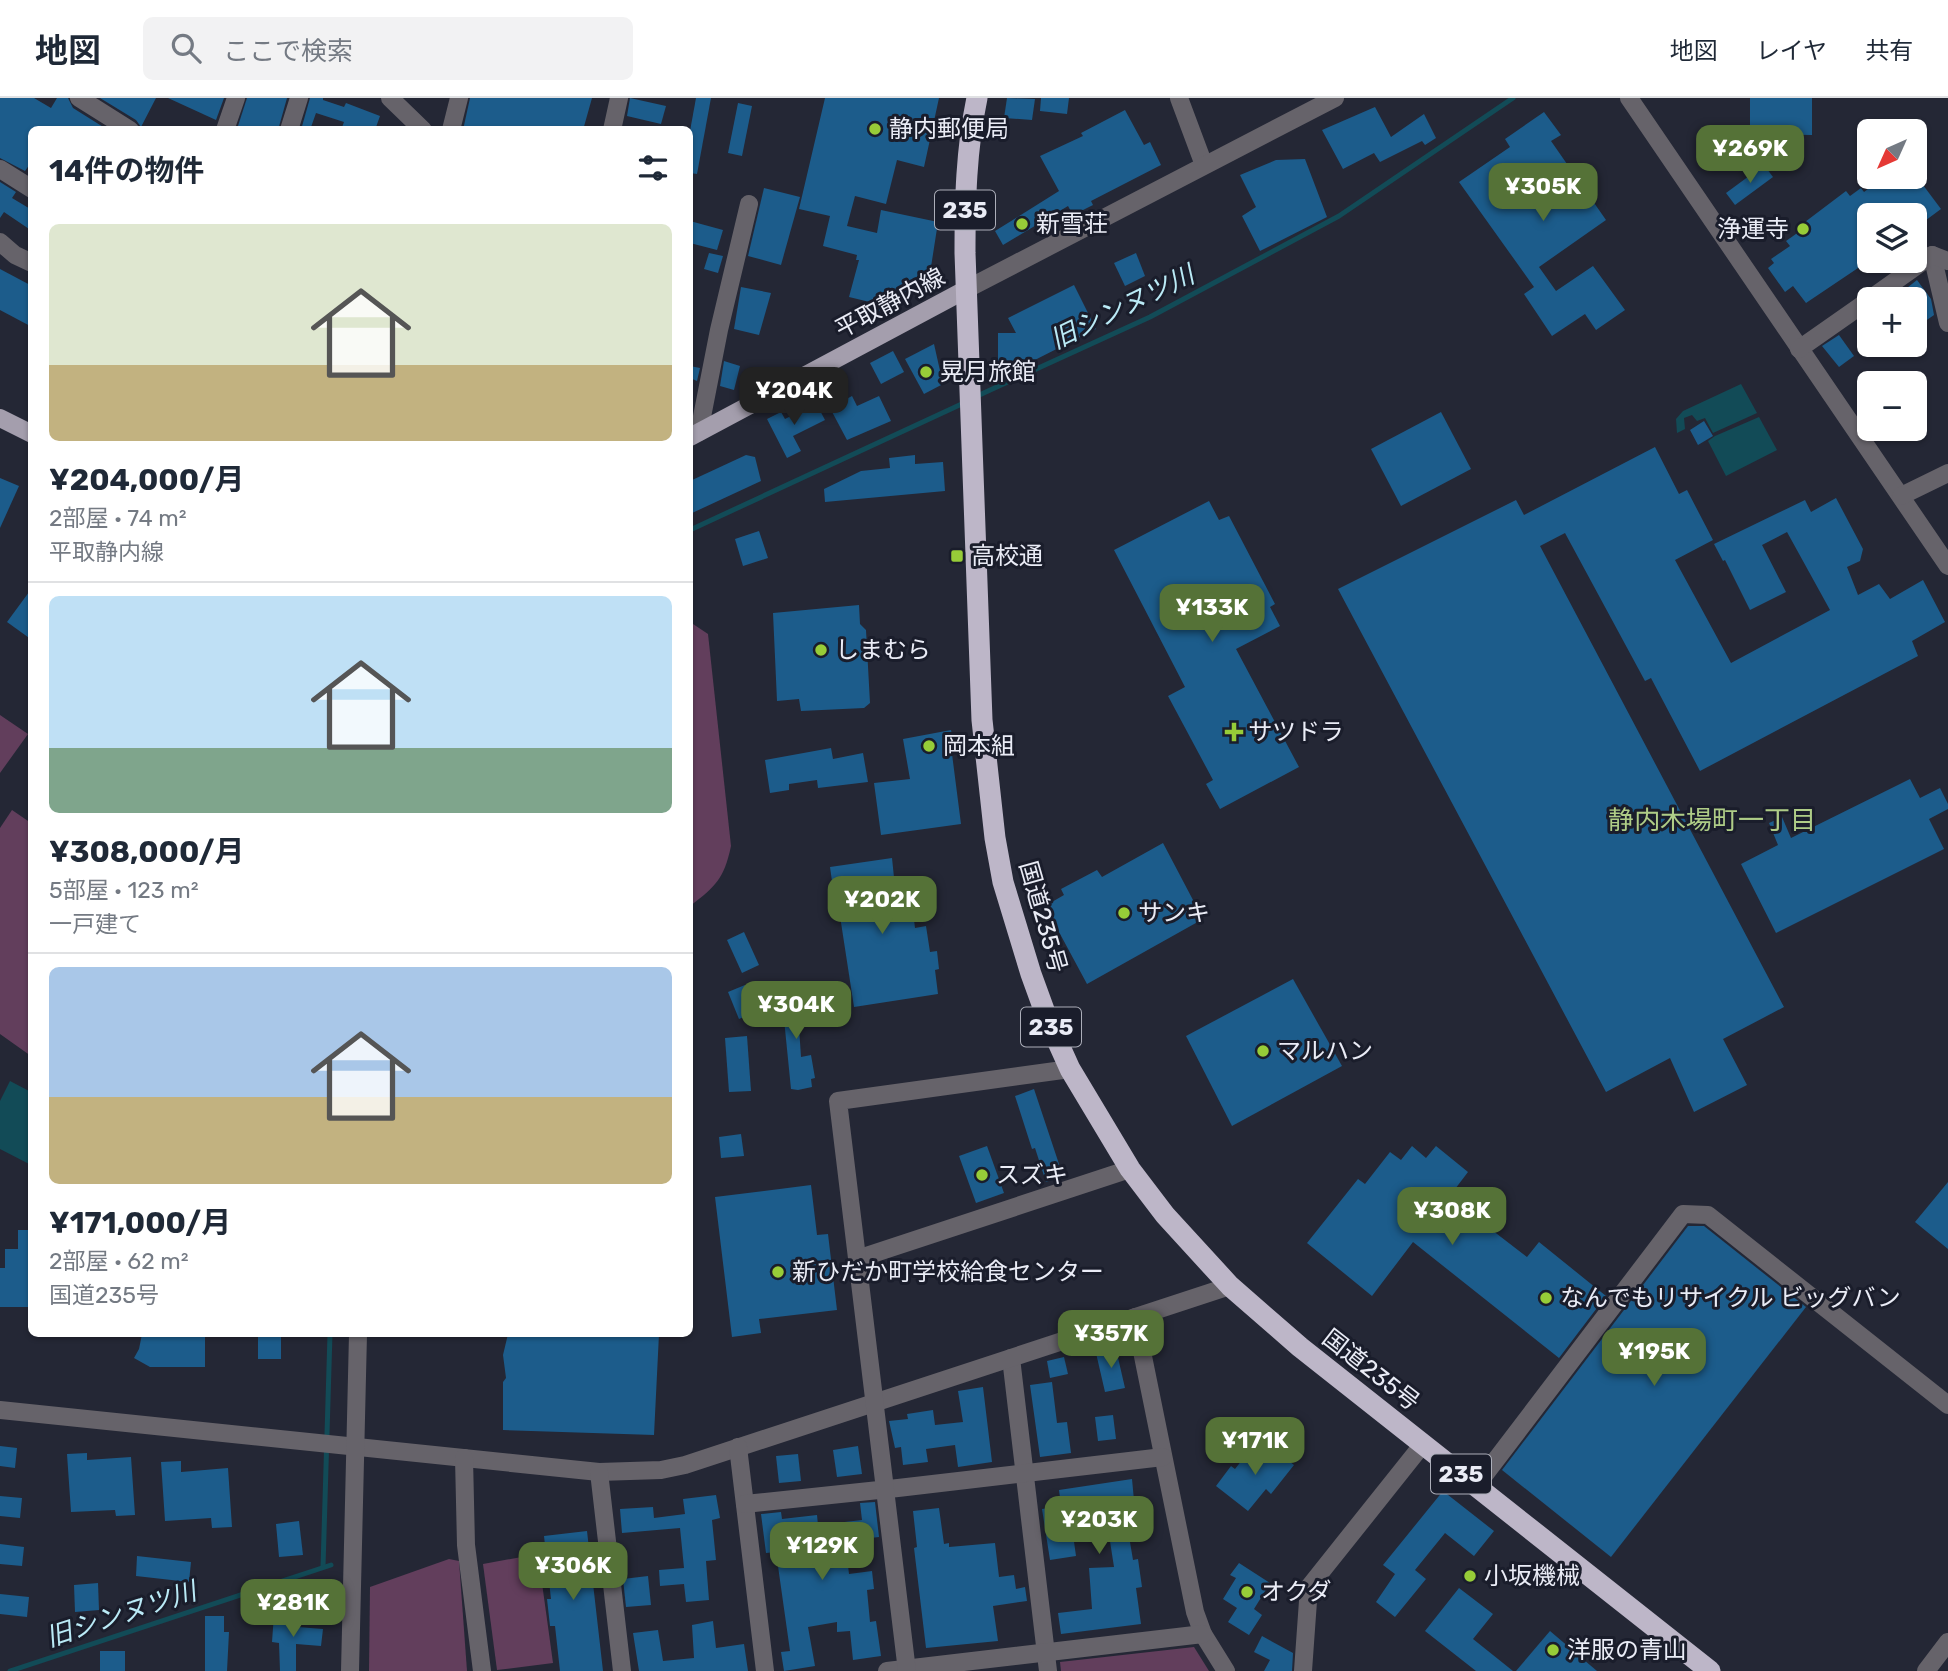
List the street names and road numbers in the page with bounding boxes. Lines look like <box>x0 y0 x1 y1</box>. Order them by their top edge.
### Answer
road number: 235 <box>935 190 995 230</box>
street label: 平取静内線 <box>830 262 950 344</box>
street label: 国道235号 <box>1014 858 1072 976</box>
road number: 235 <box>1021 1008 1081 1046</box>
street label: 国道235号 <box>1317 1324 1425 1416</box>
road number: 235 <box>1431 1455 1491 1494</box>

